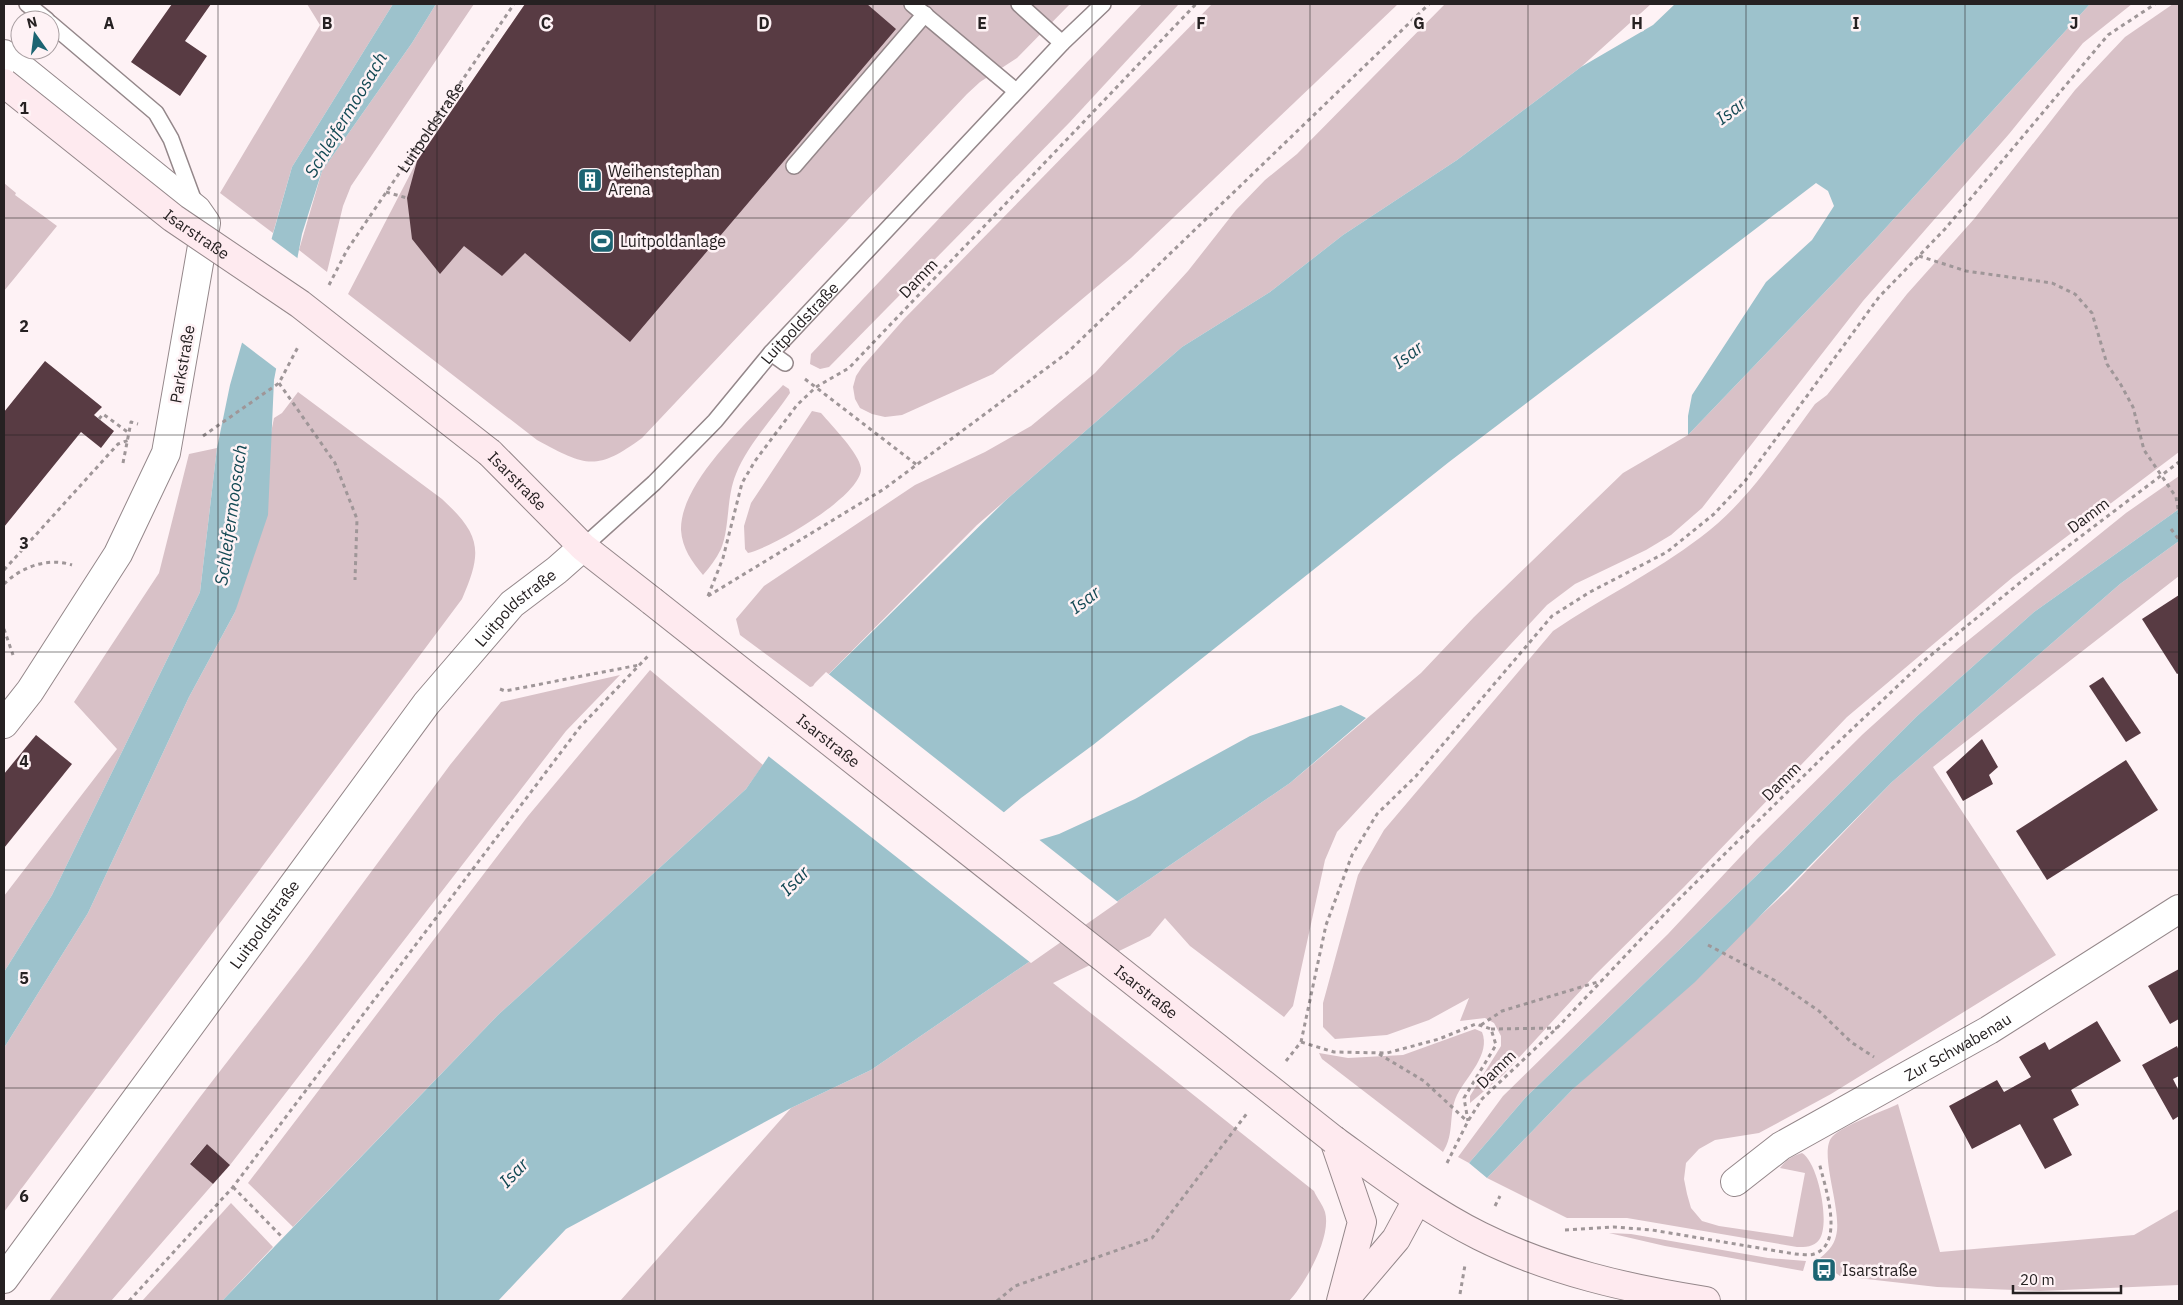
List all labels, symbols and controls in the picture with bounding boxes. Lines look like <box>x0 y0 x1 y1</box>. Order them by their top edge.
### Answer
north arrow <box>10 10 60 60</box>
text: N <box>25 12 39 32</box>
text: A <box>104 13 115 33</box>
text: B <box>322 13 333 33</box>
text: C <box>541 13 551 33</box>
text: D <box>758 13 770 33</box>
text: E <box>977 13 987 33</box>
text: F <box>1196 13 1206 33</box>
text: G <box>1413 13 1425 33</box>
text: H <box>1631 13 1643 33</box>
text: I <box>1853 13 1860 33</box>
text: J <box>2070 13 2078 33</box>
water label: Schleifermoosach <box>299 48 392 182</box>
street label: Luitpoldstraße <box>393 78 468 176</box>
water label: Isar <box>1711 91 1751 130</box>
text: 1 <box>19 98 29 118</box>
place label: Weihenstephan Arena <box>608 161 720 199</box>
building icon: Weihenstephan Arena <box>577 167 603 193</box>
street label: Isarstraße <box>160 205 234 264</box>
sports icon: Luitpoldanlage <box>589 228 615 254</box>
place label: Luitpoldanlage <box>620 231 726 251</box>
street label: Damm <box>894 254 942 302</box>
street label: Luitpoldstraße <box>756 278 843 368</box>
text: 2 <box>19 316 29 336</box>
street label: Parkstraße <box>165 323 199 405</box>
water label: Isar <box>1388 335 1428 374</box>
water label: Schleifermoosach <box>209 443 252 587</box>
street label: Isarstraße <box>484 447 551 515</box>
street label: Damm <box>2063 493 2113 537</box>
text: 3 <box>19 533 29 553</box>
street label: Luitpoldstraße <box>470 564 560 651</box>
water label: Isar <box>1065 580 1105 619</box>
street label: Isarstraße <box>793 709 864 772</box>
text: 4 <box>19 751 29 771</box>
street label: Damm <box>1757 757 1805 805</box>
water label: Isar <box>775 861 815 900</box>
street label: Luitpoldstraße <box>225 876 304 973</box>
street label: Isarstraße <box>1111 960 1182 1023</box>
text: 5 <box>19 968 29 988</box>
street label: Zur Schwabenau <box>1901 1008 2015 1085</box>
street label: Damm <box>1472 1045 1520 1093</box>
water label: Isar <box>494 1153 534 1192</box>
text: 6 <box>19 1186 29 1206</box>
bus stop icon: Isarstraße <box>1811 1257 1837 1283</box>
place label: Isarstraße <box>1842 1260 1917 1280</box>
scale bar <box>2013 1262 2120 1294</box>
text: 20 m <box>2020 1270 2055 1289</box>

